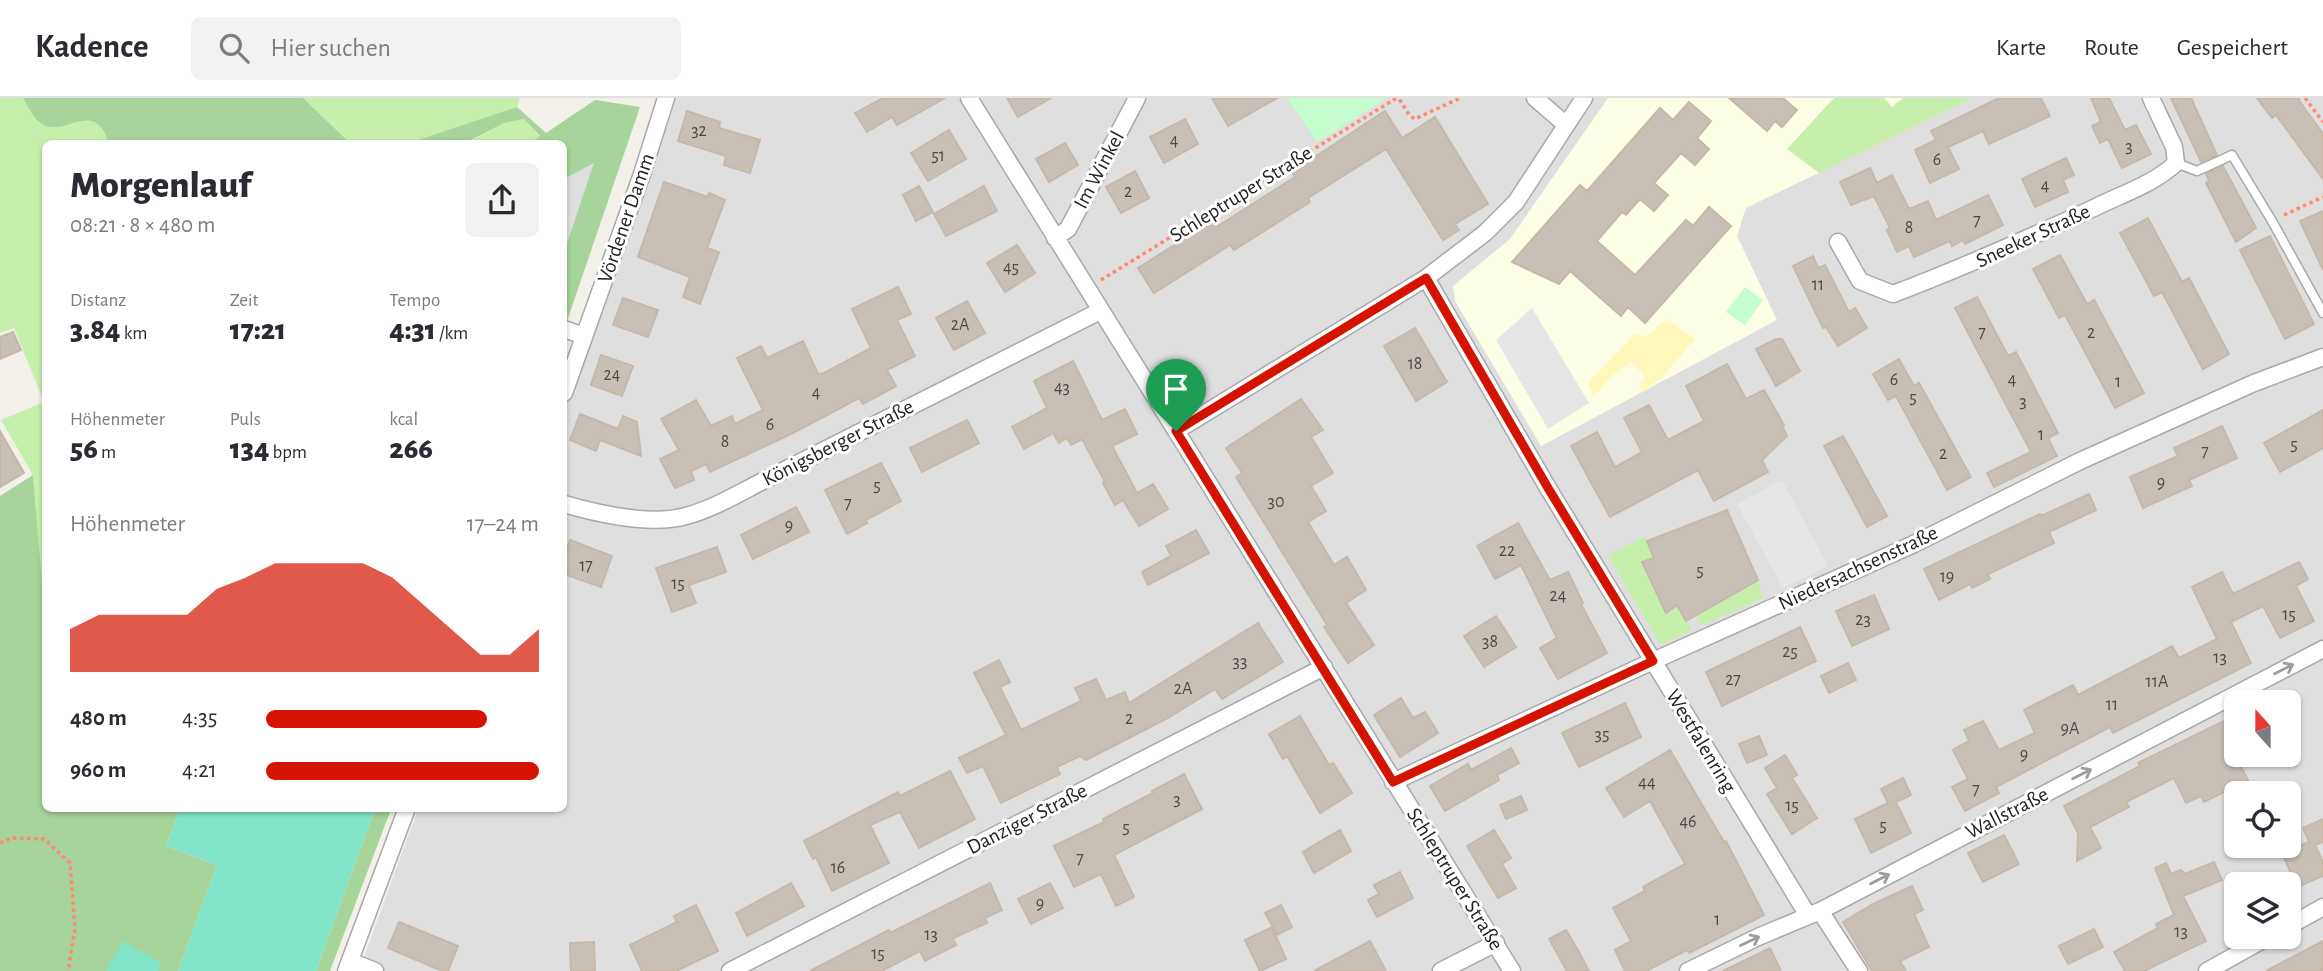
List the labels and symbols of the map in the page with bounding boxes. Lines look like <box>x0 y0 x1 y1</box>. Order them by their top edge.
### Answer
house number: 32 <box>691 122 707 140</box>
street label: Im Winkel <box>1070 128 1128 212</box>
house number: 4 <box>1170 132 1179 150</box>
house number: 3 <box>2125 138 2133 156</box>
street label: Schleptruper Straße <box>1166 142 1316 246</box>
house number: 51 <box>931 147 945 165</box>
street label: Vördener Damm <box>594 150 658 286</box>
house number: 6 <box>1933 151 1941 169</box>
house number: 4 <box>2041 177 2050 195</box>
house number: 2 <box>1124 183 1132 201</box>
street label: Sneeker Straße <box>1973 200 2093 272</box>
house number: 7 <box>1973 212 1981 230</box>
house number: 8 <box>1905 219 1913 237</box>
house number: 45 <box>1003 259 1019 277</box>
house number: 11 <box>1812 276 1824 294</box>
house number: 2A <box>951 316 970 334</box>
house number: 7 <box>1978 324 1986 342</box>
house number: 2 <box>2087 324 2095 342</box>
house number: 18 <box>1408 355 1422 373</box>
pin <box>1146 359 1206 431</box>
house number: 24 <box>604 366 621 384</box>
house number: 6 <box>1890 371 1898 389</box>
house number: 4 <box>2008 371 2017 389</box>
house number: 1 <box>2115 373 2121 391</box>
house number: 43 <box>1054 379 1070 397</box>
house number: 4 <box>812 384 821 402</box>
house number: 5 <box>1909 389 1917 407</box>
house number: 3 <box>2019 393 2027 411</box>
street label: Königsberger Straße <box>759 396 917 490</box>
house number: 6 <box>766 416 774 434</box>
house number: 1 <box>2038 426 2044 444</box>
house number: 8 <box>721 433 729 451</box>
house number: 5 <box>2290 436 2298 454</box>
house number: 7 <box>2201 443 2209 461</box>
house number: 2 <box>1939 445 1947 463</box>
house number: 9 <box>2157 474 2165 492</box>
house number: 5 <box>873 477 881 495</box>
house number: 30 <box>1268 493 1284 511</box>
house number: 7 <box>844 495 852 513</box>
house number: 9 <box>785 517 793 535</box>
street label: Niedersachsenstraße <box>1775 522 1941 614</box>
house number: 22 <box>1499 542 1515 560</box>
house number: 17 <box>579 557 593 575</box>
house number: 5 <box>1696 562 1704 580</box>
house number: 19 <box>1940 568 1954 586</box>
house number: 15 <box>671 575 685 593</box>
house number: 24 <box>1550 587 1567 605</box>
house number: 15 <box>2282 606 2296 624</box>
house number: 23 <box>1855 611 1871 629</box>
house number: 38 <box>1482 633 1498 651</box>
house number: 25 <box>1782 643 1798 661</box>
house number: 13 <box>2213 649 2227 667</box>
house number: 33 <box>1233 653 1247 671</box>
one-way arrow <box>2273 662 2294 676</box>
house number: 27 <box>1725 671 1741 689</box>
house number: 11A <box>2146 673 2169 691</box>
house number: 2A <box>1174 680 1193 698</box>
street label: Westfalenring <box>1662 686 1740 797</box>
north arrow <box>2224 690 2301 766</box>
house number: 11 <box>2106 696 2118 714</box>
house number: 2 <box>1125 710 1133 728</box>
house number: 9A <box>2061 720 2080 738</box>
house number: 35 <box>1595 726 1609 744</box>
house number: 9 <box>2020 746 2028 764</box>
one-way arrow <box>2071 767 2092 780</box>
house number: 44 <box>1638 774 1656 792</box>
street label: Danziger Straße <box>963 780 1091 858</box>
house number: 7 <box>1972 781 1980 799</box>
street label: Wallstraße <box>1962 783 2052 843</box>
house number: 3 <box>1173 791 1181 809</box>
house number: 15 <box>1785 797 1799 815</box>
street label: Schleptruper Straße <box>1403 804 1507 954</box>
house number: 46 <box>1679 813 1697 831</box>
house number: 5 <box>1879 817 1887 835</box>
house number: 5 <box>1122 819 1130 837</box>
house number: 7 <box>1076 850 1084 868</box>
house number: 16 <box>831 859 845 877</box>
one-way arrow <box>1869 871 1890 885</box>
house number: 9 <box>1036 895 1044 913</box>
house number: 1 <box>1714 911 1720 929</box>
house number: 13 <box>2174 923 2188 941</box>
house number: 13 <box>924 926 938 944</box>
one-way arrow <box>1739 934 1760 947</box>
house number: 15 <box>871 945 885 963</box>

